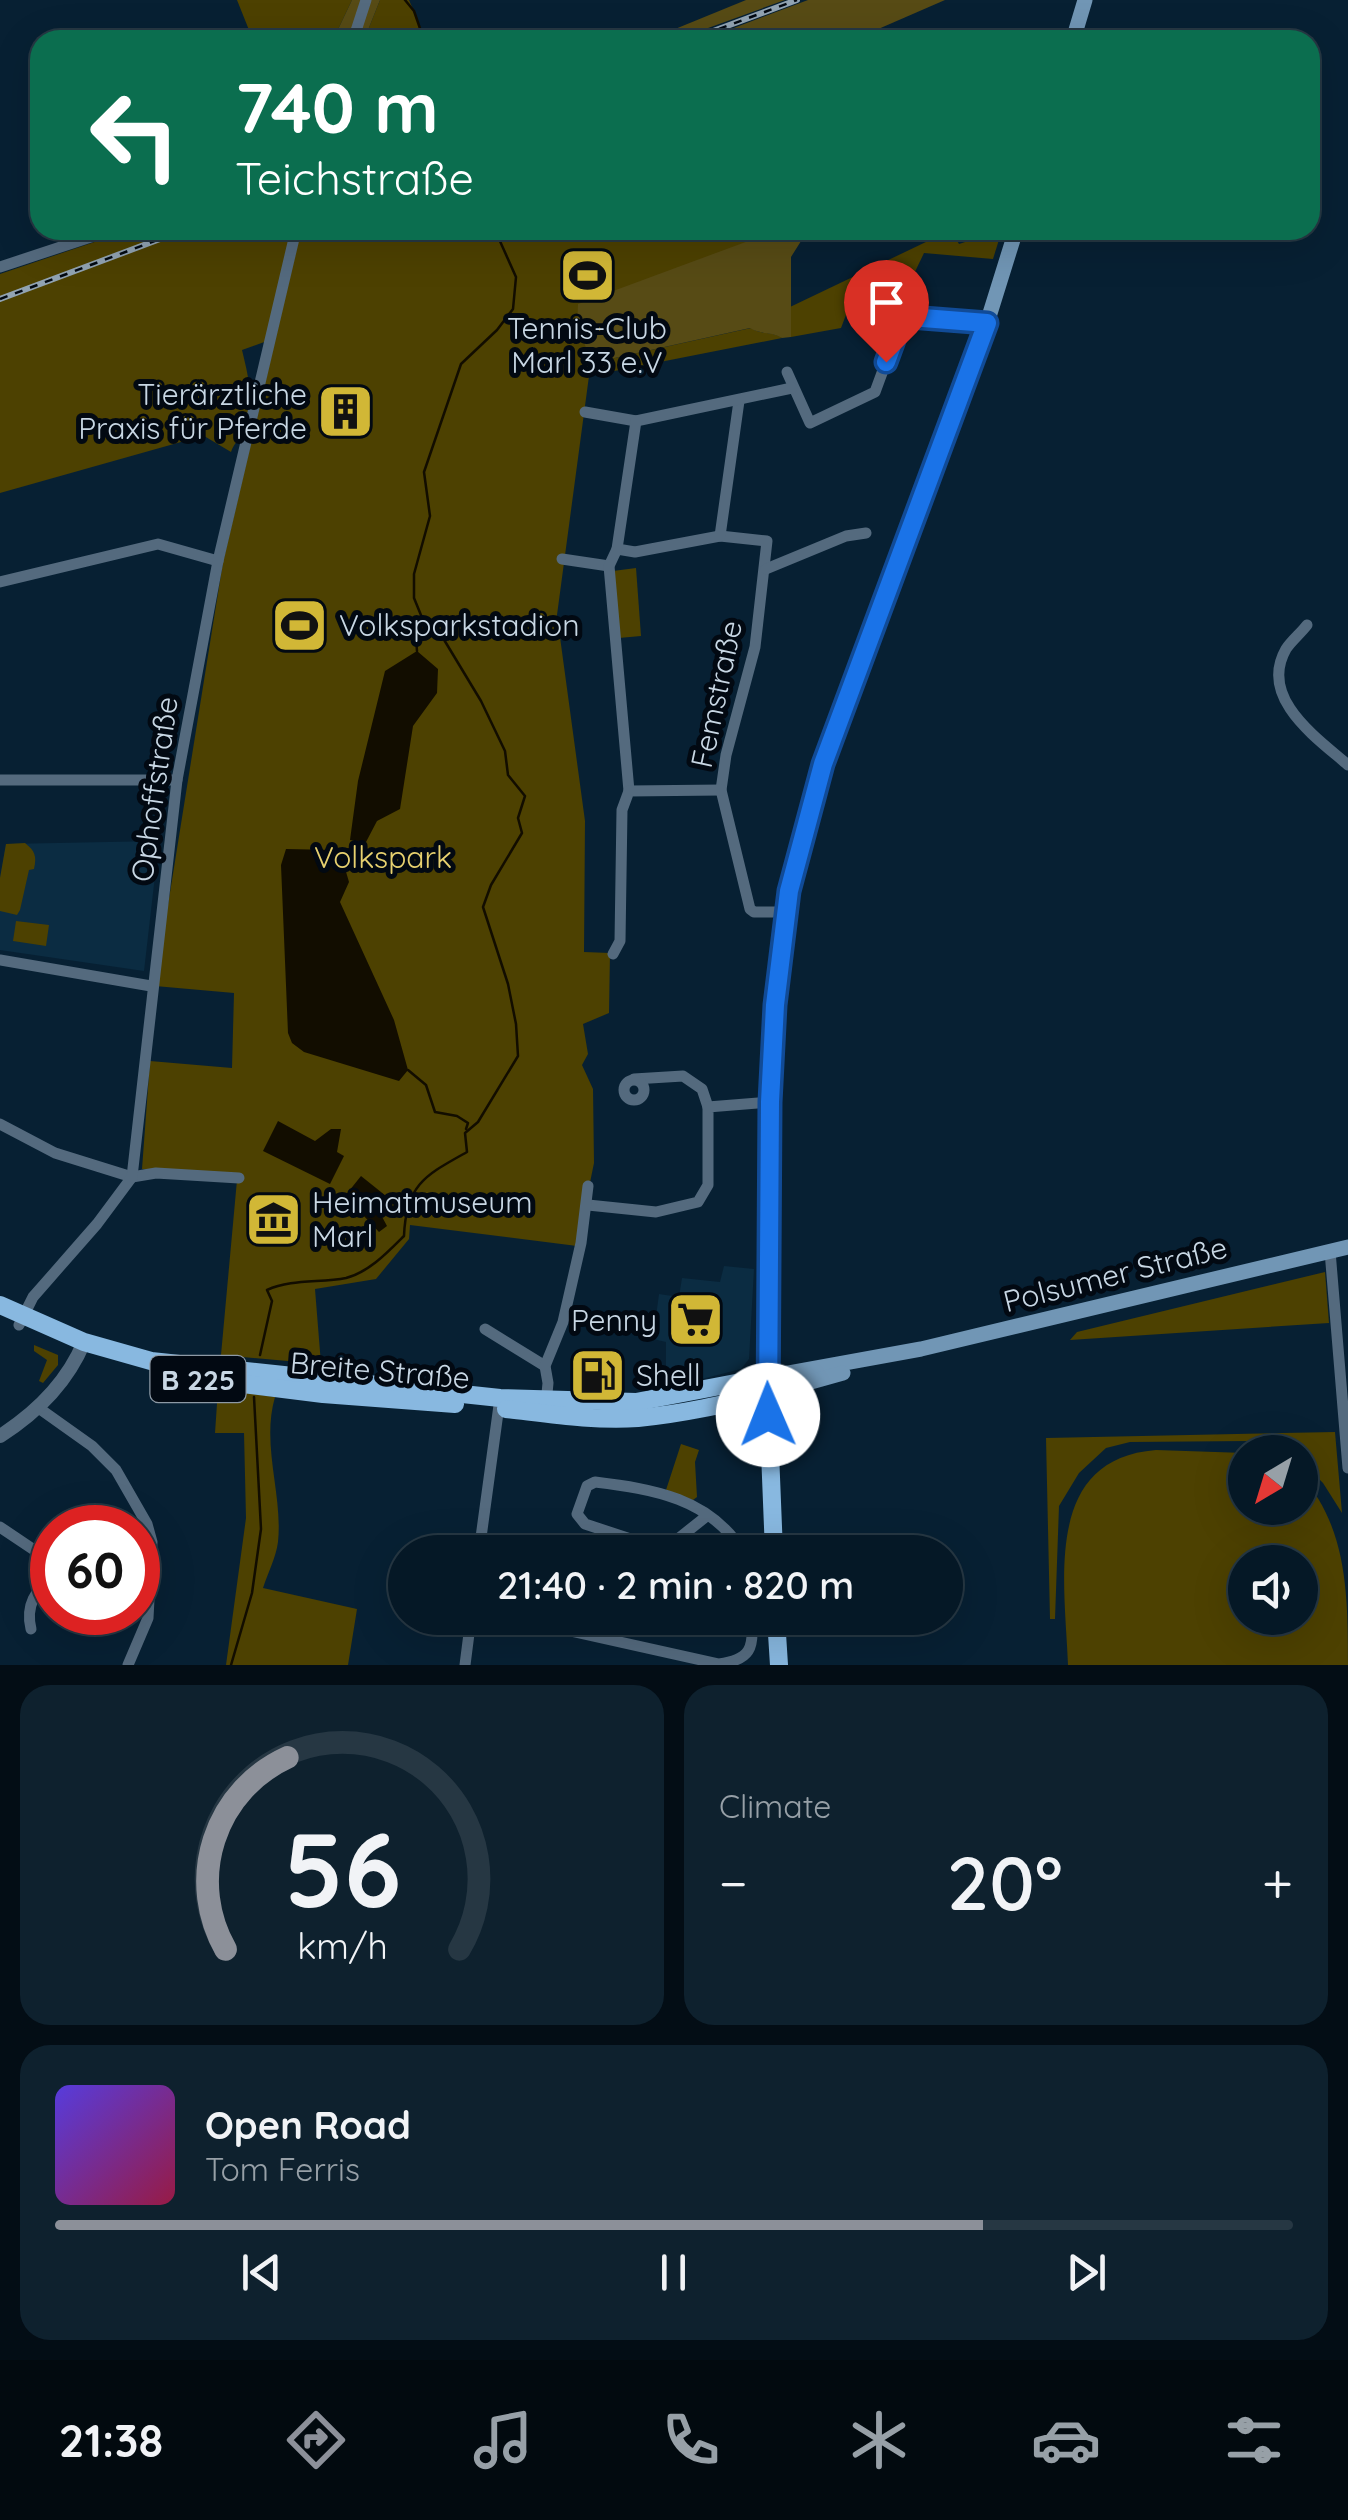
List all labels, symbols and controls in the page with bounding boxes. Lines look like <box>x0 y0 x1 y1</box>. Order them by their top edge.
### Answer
text: 740 m <box>235 63 439 151</box>
icon: left <box>70 70 200 200</box>
text: Teichstraße <box>235 150 474 206</box>
sports icon: Tennis-Club Marl 33 e.V <box>557 246 617 306</box>
pin <box>844 260 929 363</box>
icon: arrive <box>859 275 914 330</box>
place label: Tennis-Club Marl 33 e.V <box>507 309 667 381</box>
place label: Tierärztliche Praxis für Pferde <box>78 375 307 447</box>
building icon: Tierärztliche Praxis für Pferde <box>316 381 376 441</box>
sports icon: Volksparkstadion <box>270 595 330 655</box>
place label: Volksparkstadion <box>339 606 580 644</box>
street label: Femstraße <box>682 617 750 771</box>
street label: Ophoffstraße <box>122 694 186 884</box>
park label: Volkspark <box>314 838 452 876</box>
place label: Heimatmuseum Marl <box>312 1183 533 1255</box>
museum icon: Heimatmuseum Marl <box>243 1189 303 1249</box>
street label: Polsumer Straße <box>999 1228 1231 1320</box>
supermarket icon: Penny <box>666 1290 726 1350</box>
place label: Penny <box>571 1301 657 1339</box>
street label: Breite Straße <box>288 1343 472 1397</box>
fuel station icon: Shell <box>567 1345 627 1405</box>
road number: B 225 <box>150 1356 246 1402</box>
place label: Shell <box>636 1356 701 1394</box>
position arrow <box>716 1363 820 1467</box>
north arrow <box>1228 1435 1318 1525</box>
map controls <box>1228 1435 1318 1635</box>
speed limit sign: 60 <box>30 1505 160 1635</box>
button: sound <box>1228 1545 1318 1635</box>
text: 21:40 · 2 min · 820 m <box>497 1561 854 1609</box>
text: Climate <box>719 1786 831 1826</box>
text: 56 <box>283 1803 401 1933</box>
text: 20° <box>947 1835 1063 1929</box>
text: − <box>719 1848 748 1917</box>
text: + <box>1262 1848 1293 1917</box>
text: km/h <box>297 1923 387 1968</box>
text: Open Road <box>205 2101 411 2149</box>
text: Tom Ferris <box>205 2149 360 2189</box>
icon: previous <box>234 2245 289 2300</box>
icon: pause <box>646 2245 701 2300</box>
icon: next <box>1059 2245 1114 2300</box>
icon: directions <box>281 2405 351 2475</box>
icon: music <box>468 2405 538 2475</box>
icon: phone <box>656 2405 726 2475</box>
icon: climate <box>844 2405 914 2475</box>
icon: car <box>1031 2405 1101 2475</box>
icon: filters <box>1219 2405 1289 2475</box>
text: 21:38 <box>59 2412 163 2468</box>

